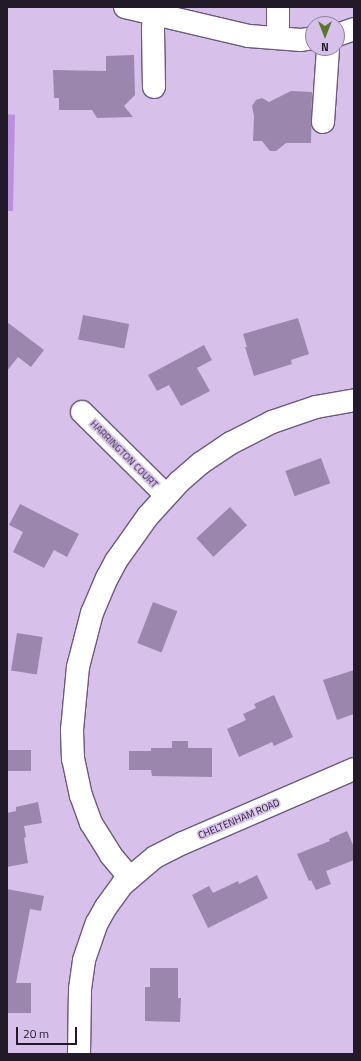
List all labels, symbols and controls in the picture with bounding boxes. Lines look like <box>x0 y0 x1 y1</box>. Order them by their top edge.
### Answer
north arrow <box>305 16 345 56</box>
text: N <box>321 39 329 55</box>
street label: HARRINGTON COURT <box>88 418 160 490</box>
street label: CHELTENHAM ROAD <box>196 796 282 842</box>
scale bar <box>18 1019 79 1045</box>
text: 20 m <box>23 1024 49 1043</box>

